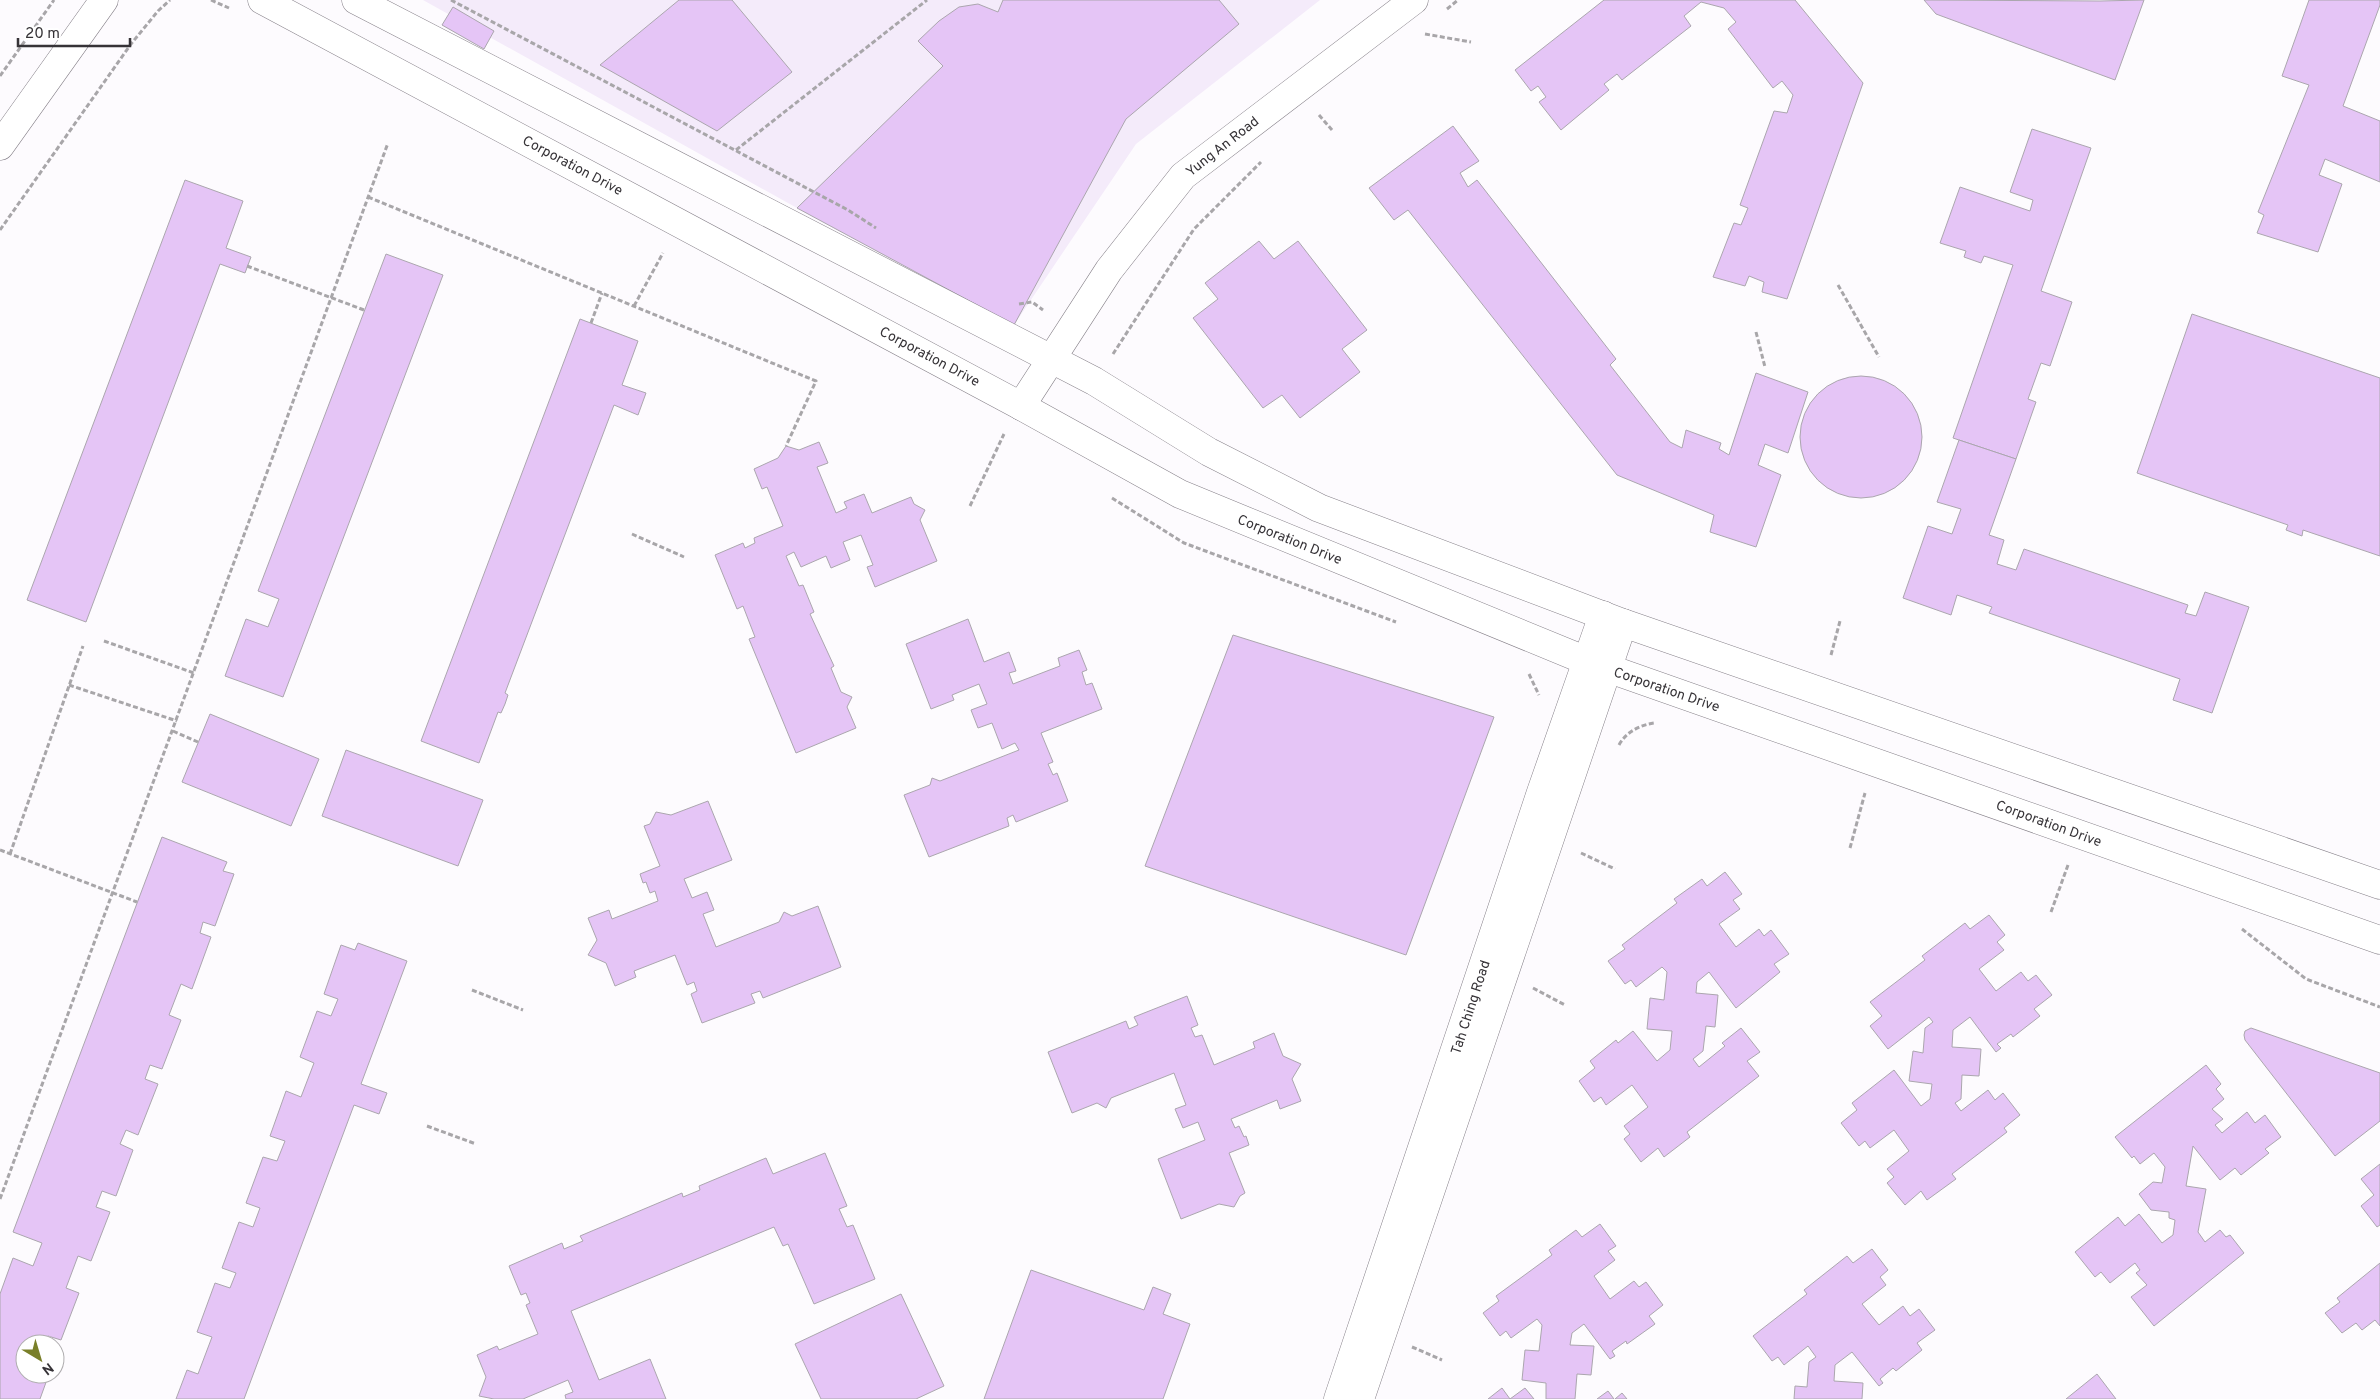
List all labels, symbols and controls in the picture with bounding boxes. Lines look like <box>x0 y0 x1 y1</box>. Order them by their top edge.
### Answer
scale bar <box>18 15 130 47</box>
text: 20 m <box>25 25 60 44</box>
street label: Yung An Road <box>1183 113 1263 181</box>
street label: Corporation Drive <box>519 133 625 200</box>
street label: Corporation Drive <box>876 324 982 391</box>
street label: Corporation Drive <box>1235 512 1344 569</box>
street label: Corporation Drive <box>1611 664 1722 717</box>
street label: Corporation Drive <box>1993 797 2104 851</box>
street label: Tah Ching Road <box>1448 958 1495 1057</box>
north arrow <box>15 1334 65 1384</box>
text: N <box>38 1358 56 1378</box>

